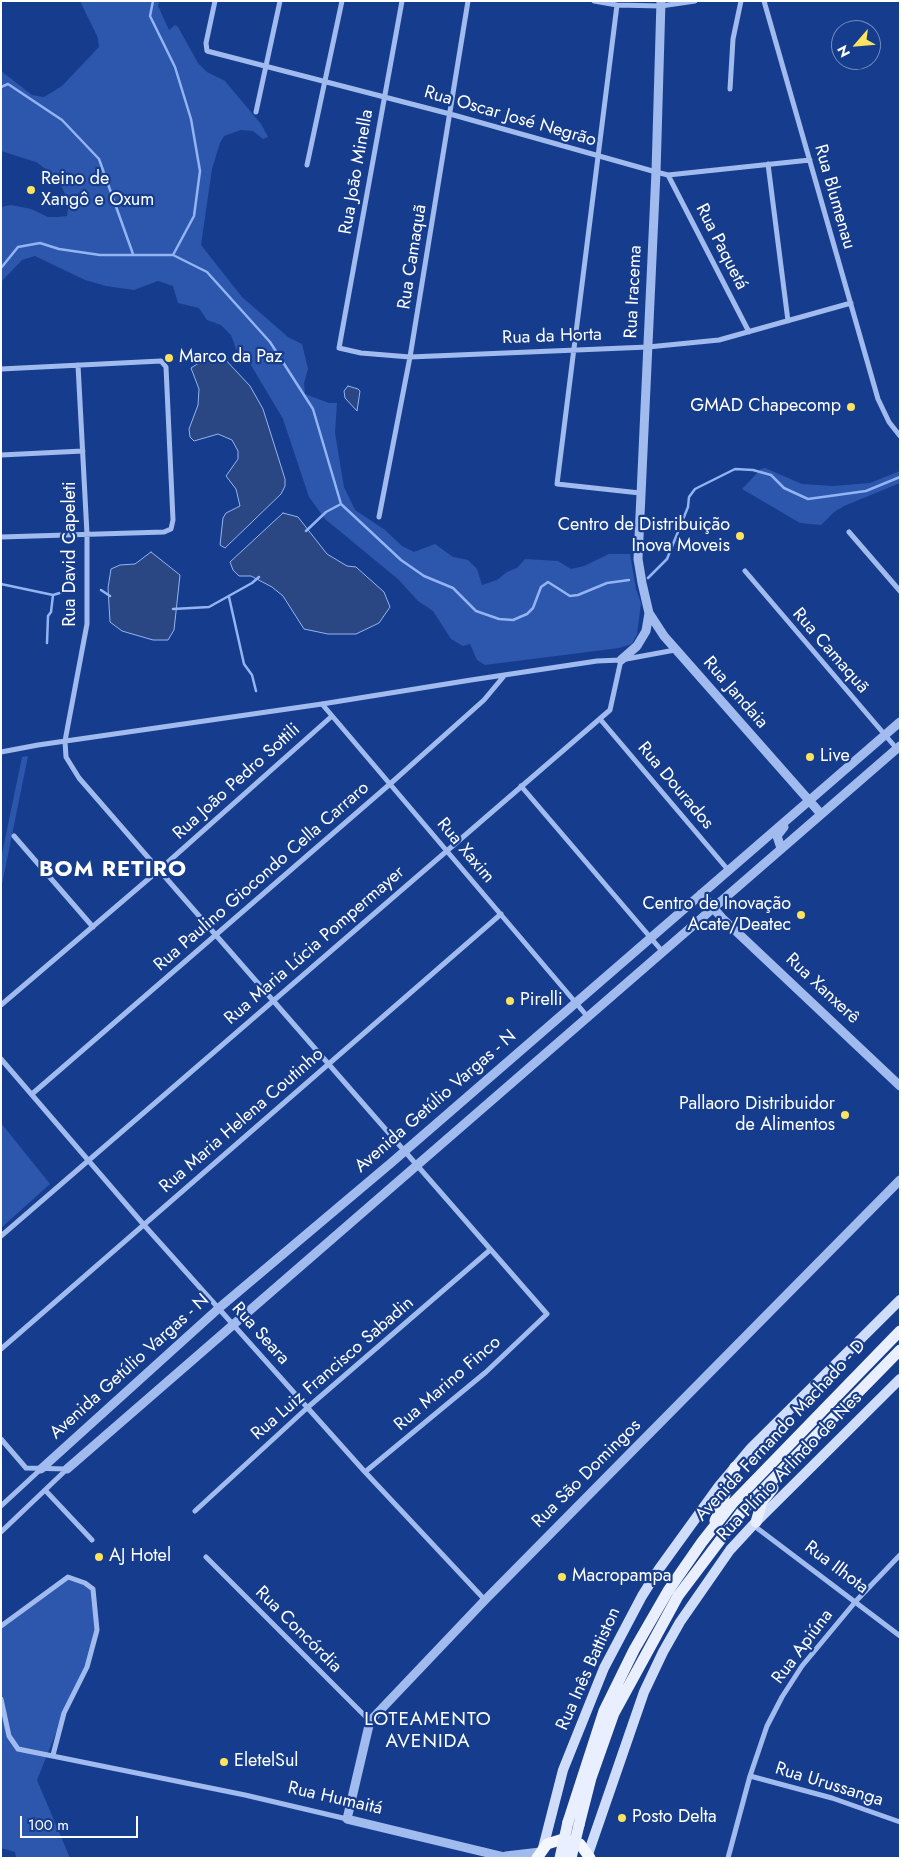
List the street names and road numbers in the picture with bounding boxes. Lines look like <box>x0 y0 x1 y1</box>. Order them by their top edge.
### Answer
street label: Rua Oscar José Negrão <box>421 82 599 152</box>
street label: Rua João Minella <box>335 108 379 236</box>
street label: Rua Blumenau <box>809 142 859 252</box>
street label: Rua Paquetá <box>690 200 752 294</box>
street label: Rua Camaquã <box>394 203 432 311</box>
street label: Rua Iracema <box>621 245 647 339</box>
street label: Rua da Horta <box>502 324 602 350</box>
street label: Rua David Capeleti <box>60 481 82 627</box>
street label: Rua Camaquã <box>787 604 873 698</box>
street label: Rua Jandaia <box>698 653 772 733</box>
street label: Rua João Pedro Sottili <box>169 719 305 845</box>
street label: Rua Dourados <box>632 738 718 834</box>
street label: Rua Paulino Giocondo Cella Carraro <box>150 778 374 976</box>
street label: Rua Xaxim <box>431 814 499 888</box>
street label: Rua Maria Lúcia Pompermayer <box>221 862 409 1030</box>
street label: Rua Xanxerê <box>780 949 864 1029</box>
street label: Avenida Getúlio Vargas - N <box>351 1026 521 1178</box>
street label: Rua Maria Helena Coutinho <box>156 1044 328 1198</box>
street label: Avenida Getúlio Vargas - N <box>46 1290 214 1444</box>
street label: Rua Luiz Francisco Sabadin <box>247 1293 419 1445</box>
street label: Rua Seara <box>226 1298 294 1370</box>
street label: Rua Marino Finco <box>390 1332 506 1436</box>
street label: Avenida Fernando Machado - D <box>691 1336 871 1526</box>
street label: Rua Plínio Arlindo de Nes <box>713 1388 867 1546</box>
street label: Rua São Domingos <box>528 1415 646 1533</box>
street label: Rua Ilhota <box>800 1537 872 1599</box>
street label: Rua Concórdia <box>250 1582 346 1678</box>
street label: Rua Inês Battiston <box>552 1604 626 1734</box>
street label: Rua Apiúna <box>768 1605 838 1689</box>
street label: Rua Urussanga <box>772 1758 886 1812</box>
street label: Rua Humaitá <box>286 1778 384 1820</box>

